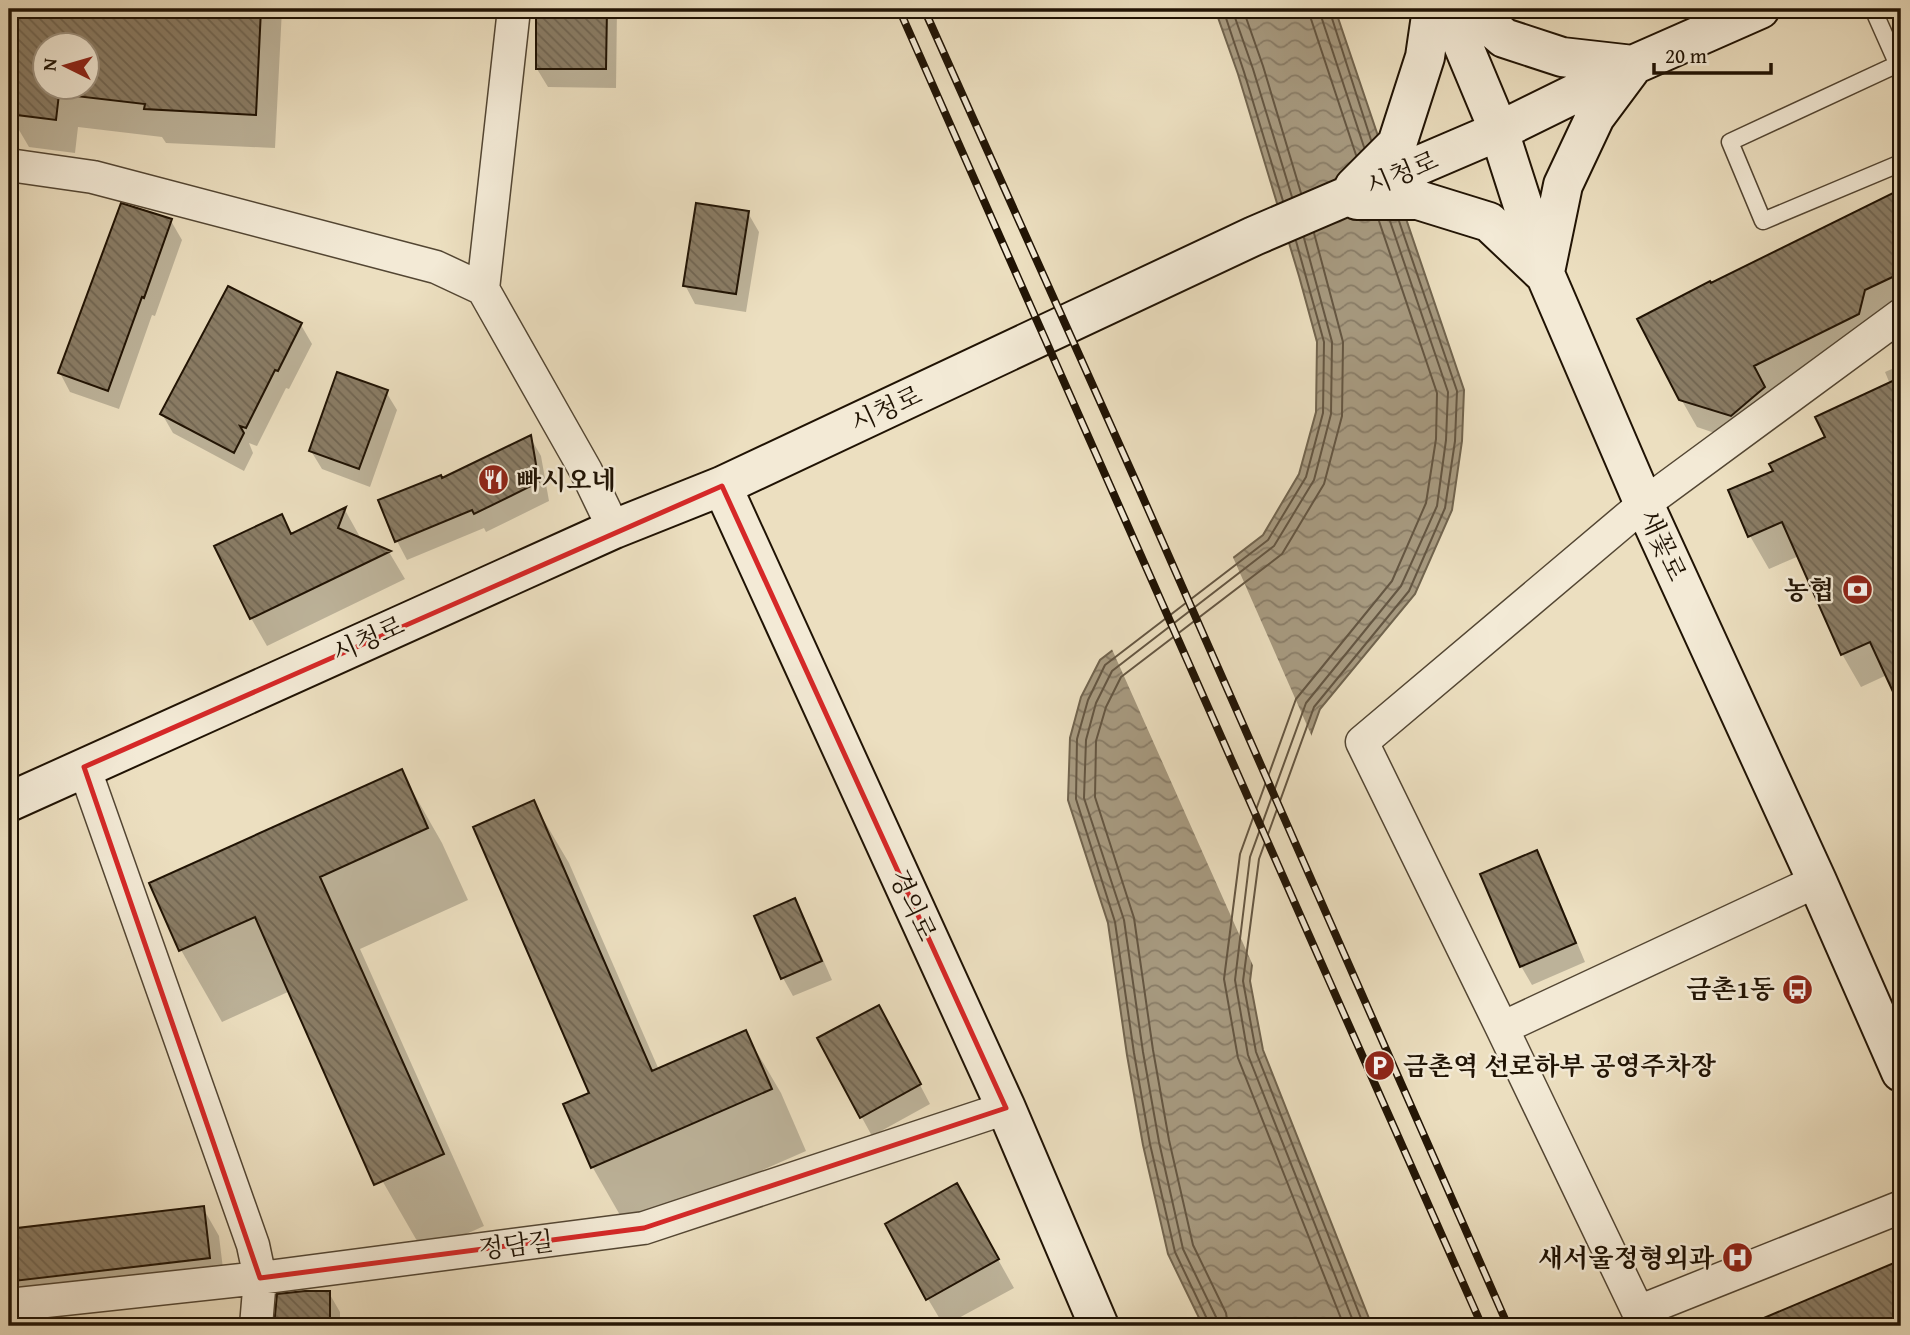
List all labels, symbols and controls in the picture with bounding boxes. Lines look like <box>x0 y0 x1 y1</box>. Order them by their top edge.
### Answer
north arrow <box>32 32 102 102</box>
scale bar <box>1654 32 1772 76</box>
text: 20 m <box>1665 40 1707 71</box>
text: N <box>35 57 64 72</box>
street label: 시청로 <box>1360 140 1444 205</box>
street label: 시청로 <box>843 375 928 442</box>
place label: 빠시오네 <box>516 460 616 499</box>
restaurant icon: 빠시오네 <box>476 463 510 497</box>
street label: 새꽃로 <box>1630 502 1697 587</box>
place label: 농협 <box>1784 570 1834 609</box>
bank icon: 농협 <box>1840 573 1874 607</box>
street label: 시청로 <box>325 605 410 672</box>
street label: 경의로 <box>880 862 947 947</box>
place label: 금촌1동 <box>1686 969 1775 1008</box>
bus stop icon: 금촌1동 <box>1781 972 1815 1006</box>
place label: 금촌역 선로하부 공영주차장 <box>1403 1046 1717 1085</box>
parking icon: 금촌역 선로하부 공영주차장 <box>1363 1049 1397 1083</box>
street label: 정담길 <box>476 1221 556 1268</box>
place label: 새서울정형외과 <box>1538 1238 1715 1277</box>
hospital icon: 새서울정형외과 <box>1720 1241 1754 1275</box>

